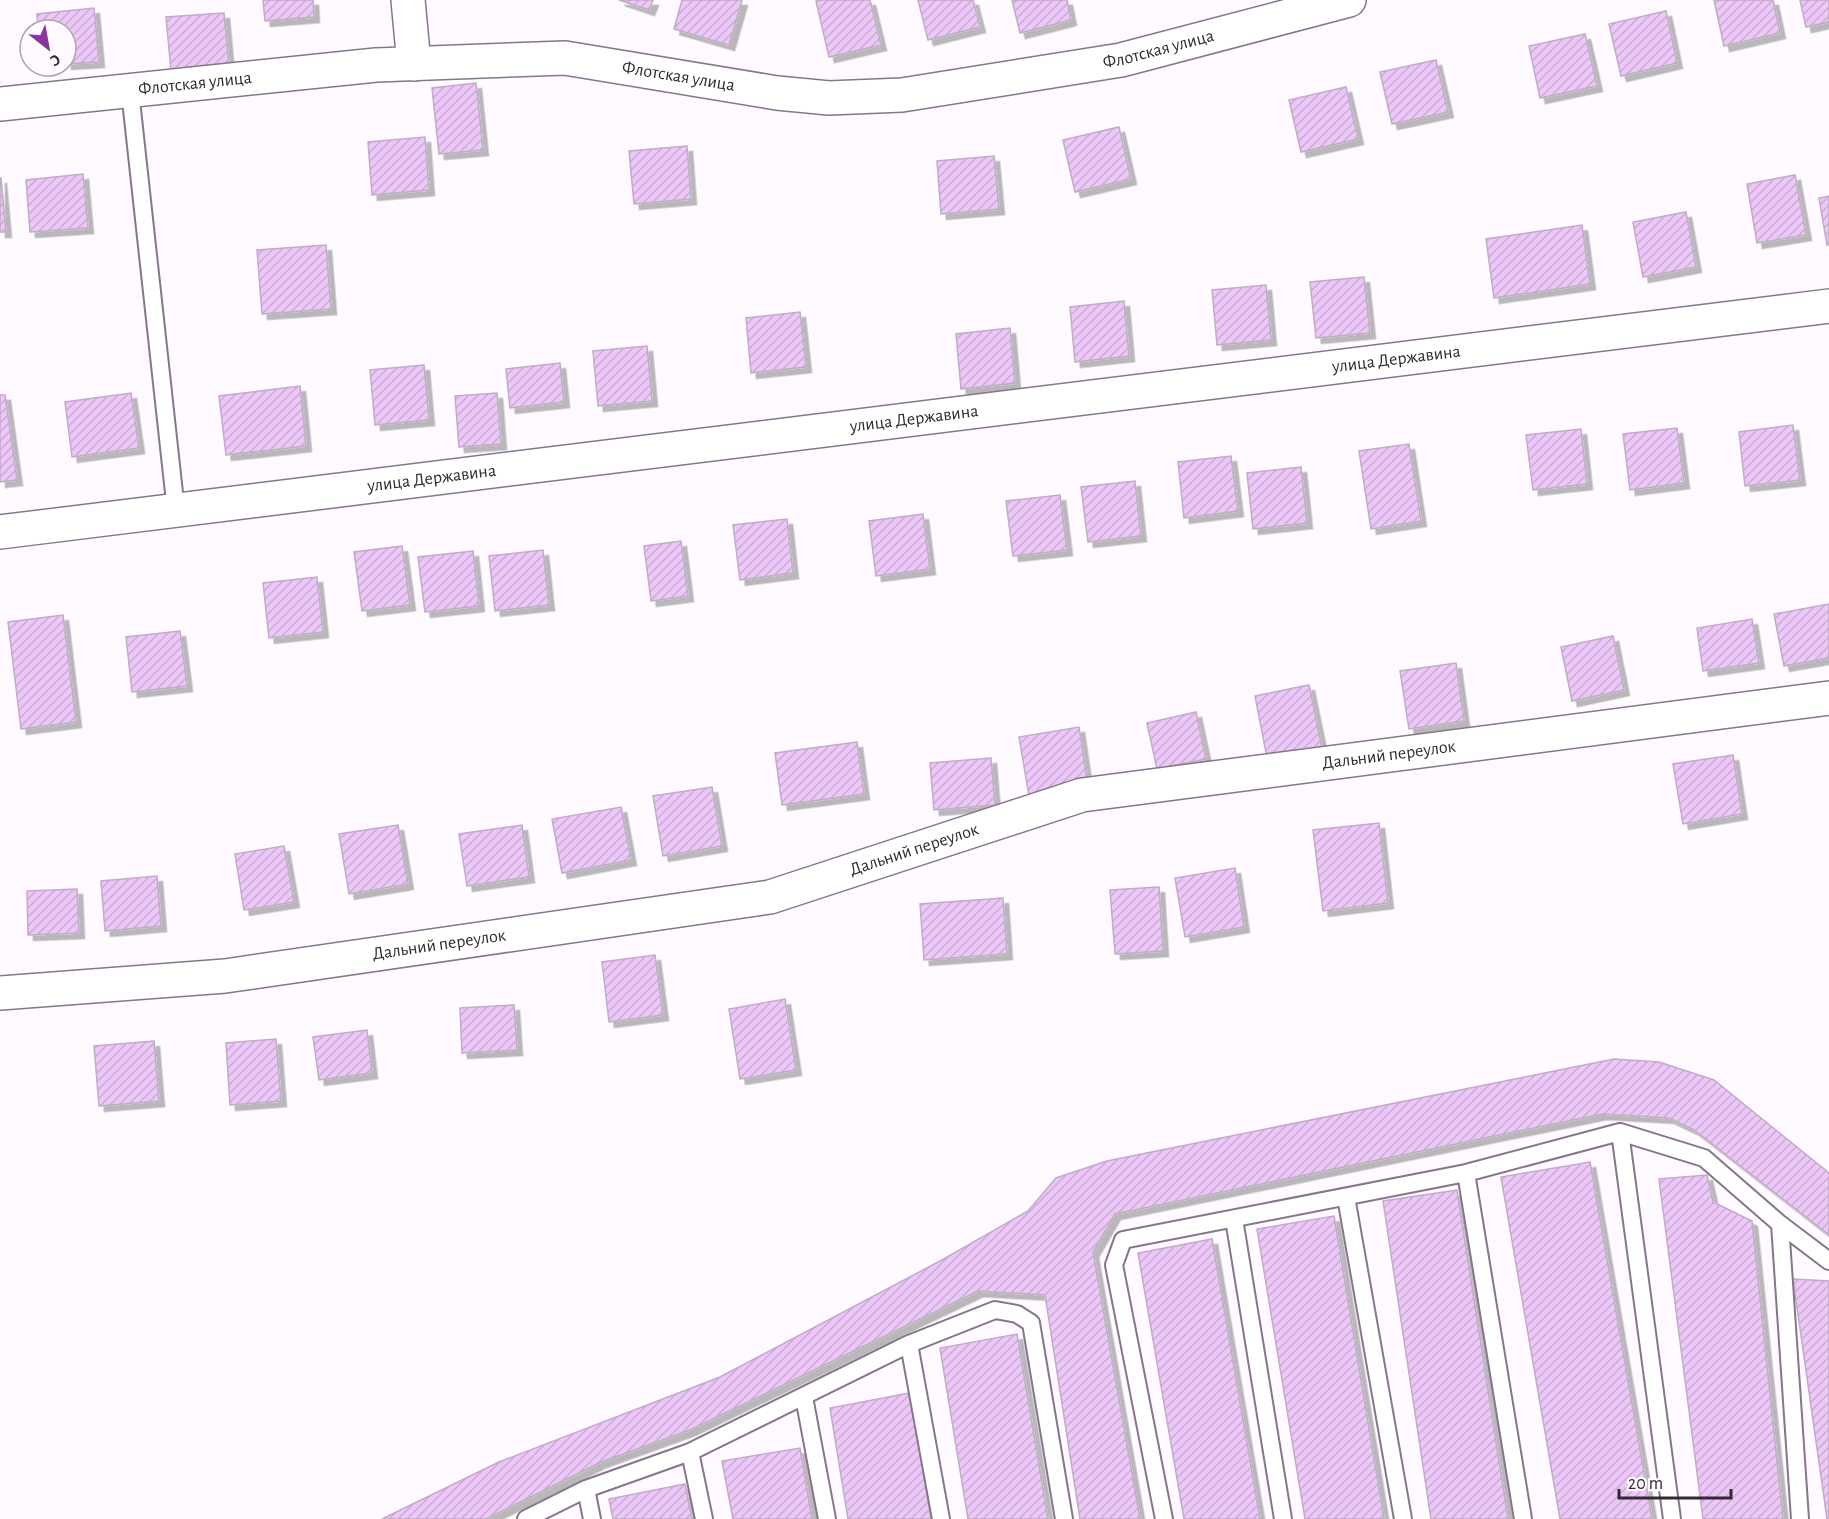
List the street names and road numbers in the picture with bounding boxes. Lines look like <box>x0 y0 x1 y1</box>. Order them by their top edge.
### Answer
street label: Флотская улица <box>1102 27 1216 72</box>
street label: Флотская улица <box>621 59 736 95</box>
street label: Флотская улица <box>137 69 253 99</box>
street label: улица Державина <box>1330 343 1462 376</box>
street label: улица Державина <box>848 402 979 436</box>
street label: улица Державина <box>365 462 497 496</box>
street label: Дальний переулок <box>1321 737 1457 773</box>
street label: Дальний переулок <box>847 820 982 879</box>
street label: Дальний переулок <box>371 926 508 964</box>

